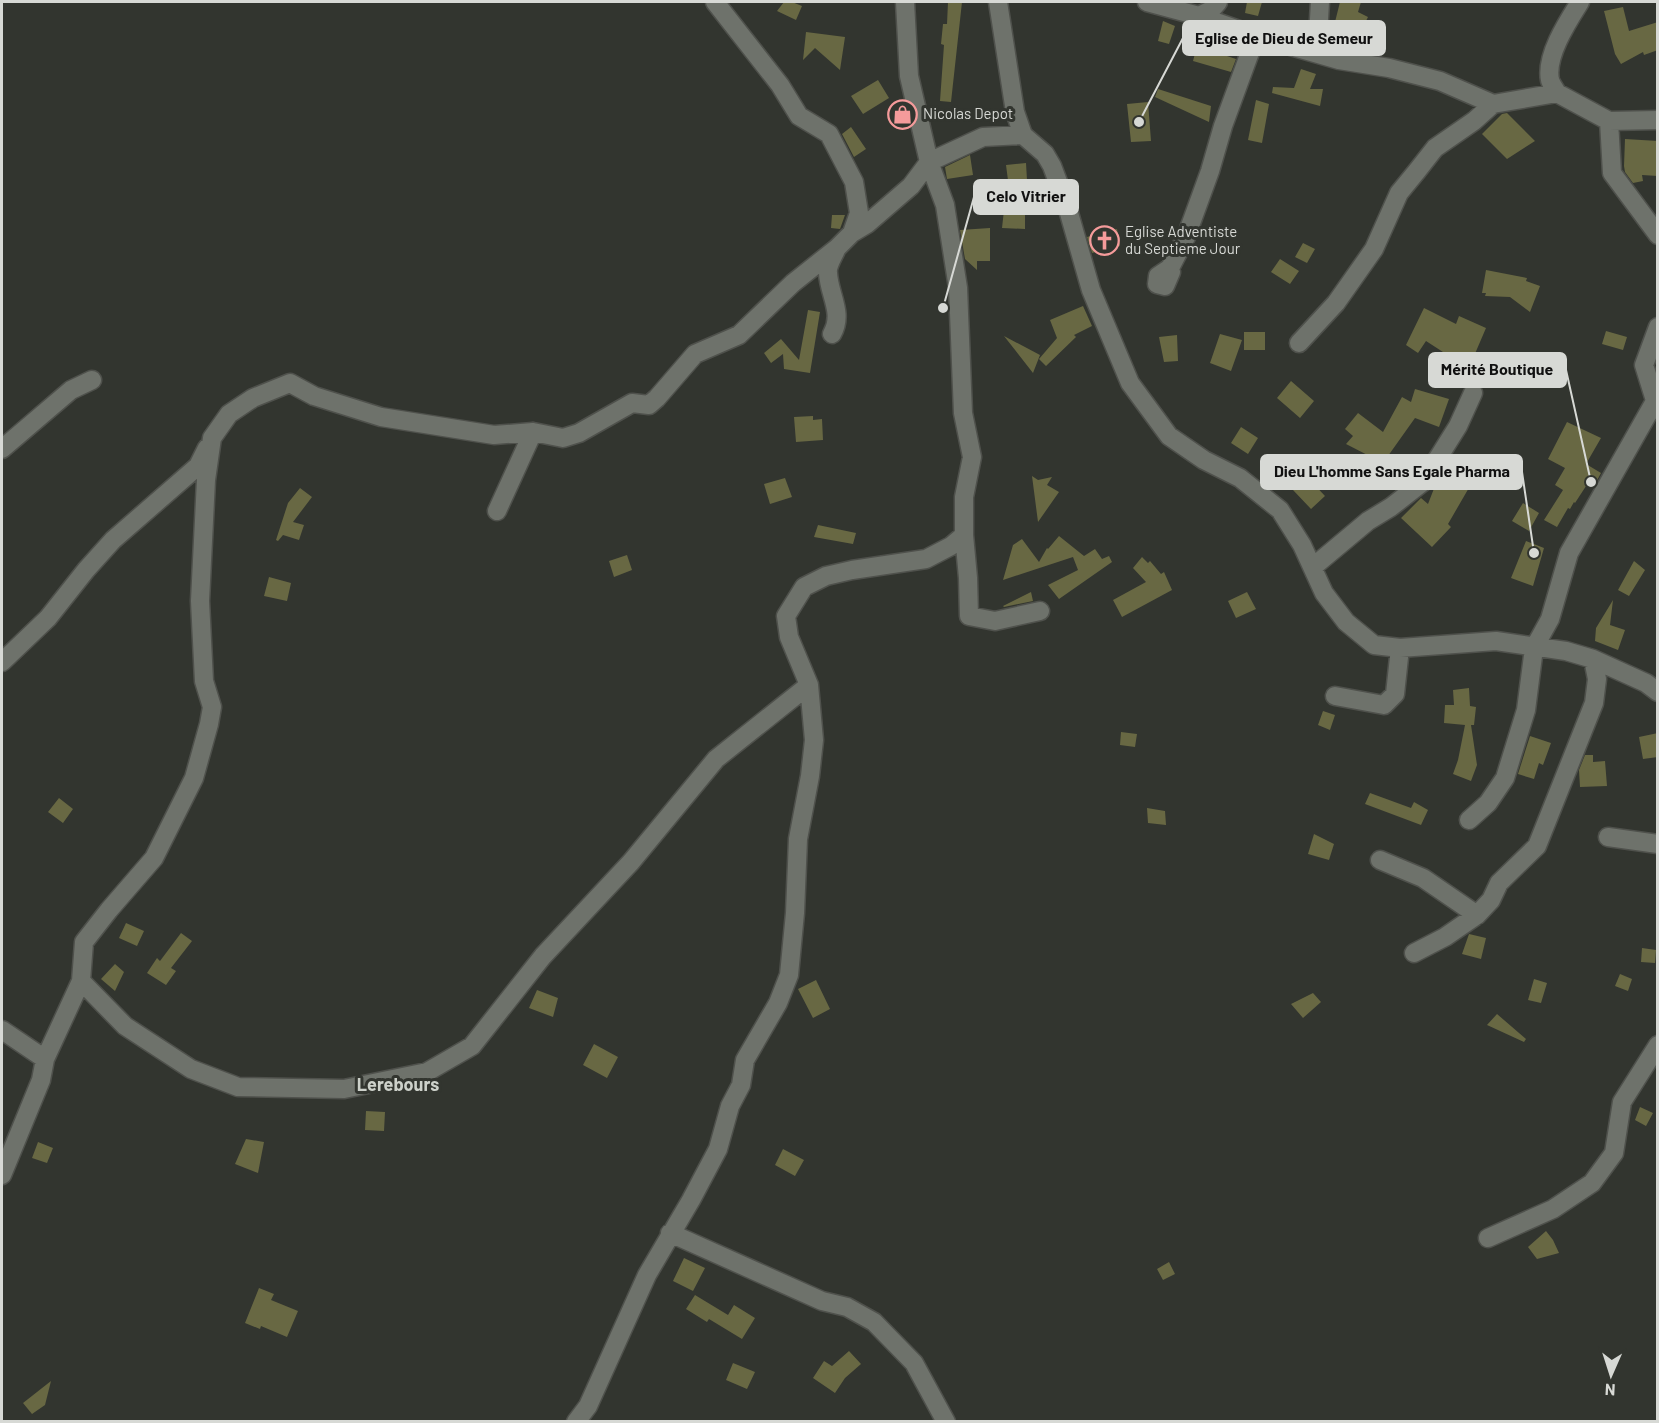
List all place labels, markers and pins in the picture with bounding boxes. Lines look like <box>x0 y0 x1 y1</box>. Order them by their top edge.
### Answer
callout: Eglise de Dieu de Semeur <box>1183 21 1385 55</box>
shop icon: Nicolas Depot <box>886 98 918 130</box>
place label: Nicolas Depot <box>923 104 1013 122</box>
callout: Celo Vitrier <box>974 180 1078 214</box>
place label: Eglise Adventiste du Septieme Jour <box>1125 222 1241 257</box>
church icon: Eglise Adventiste du Septieme Jour <box>1088 225 1120 257</box>
callout: Mérité Boutique <box>1429 353 1566 387</box>
callout: Dieu L'homme Sans Egale Pharma <box>1261 455 1522 489</box>

